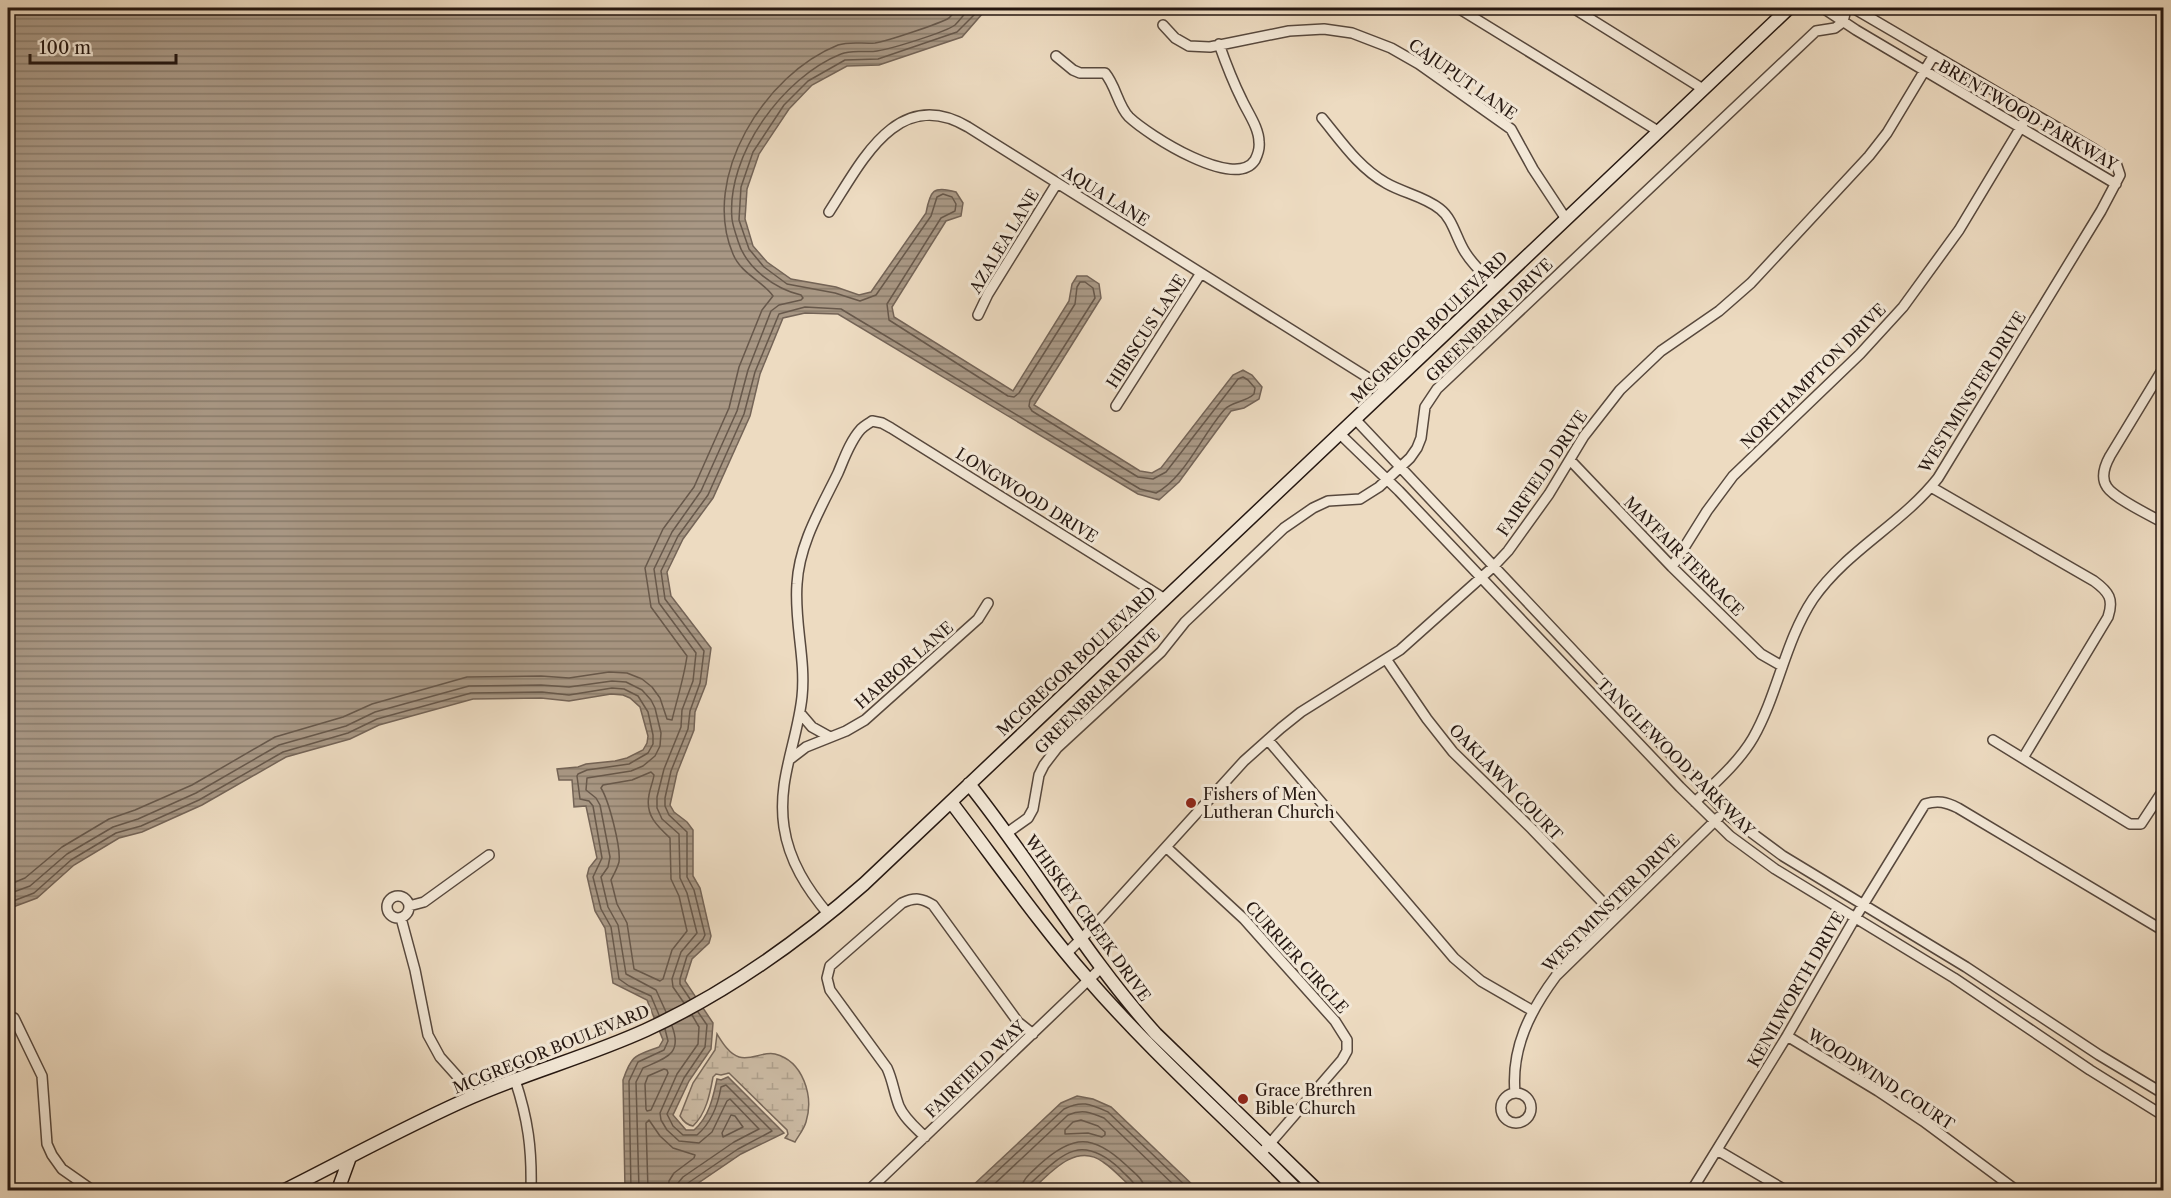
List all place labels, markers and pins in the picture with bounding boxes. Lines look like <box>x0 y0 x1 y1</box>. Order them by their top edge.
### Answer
place label: Fishers of Men Lutheran Church <box>1203 784 1335 822</box>
marker: Fishers of Men Lutheran Church <box>1184 796 1198 810</box>
place label: Grace Brethren Bible Church <box>1255 1080 1372 1118</box>
marker: Grace Brethren Bible Church <box>1236 1092 1250 1106</box>

